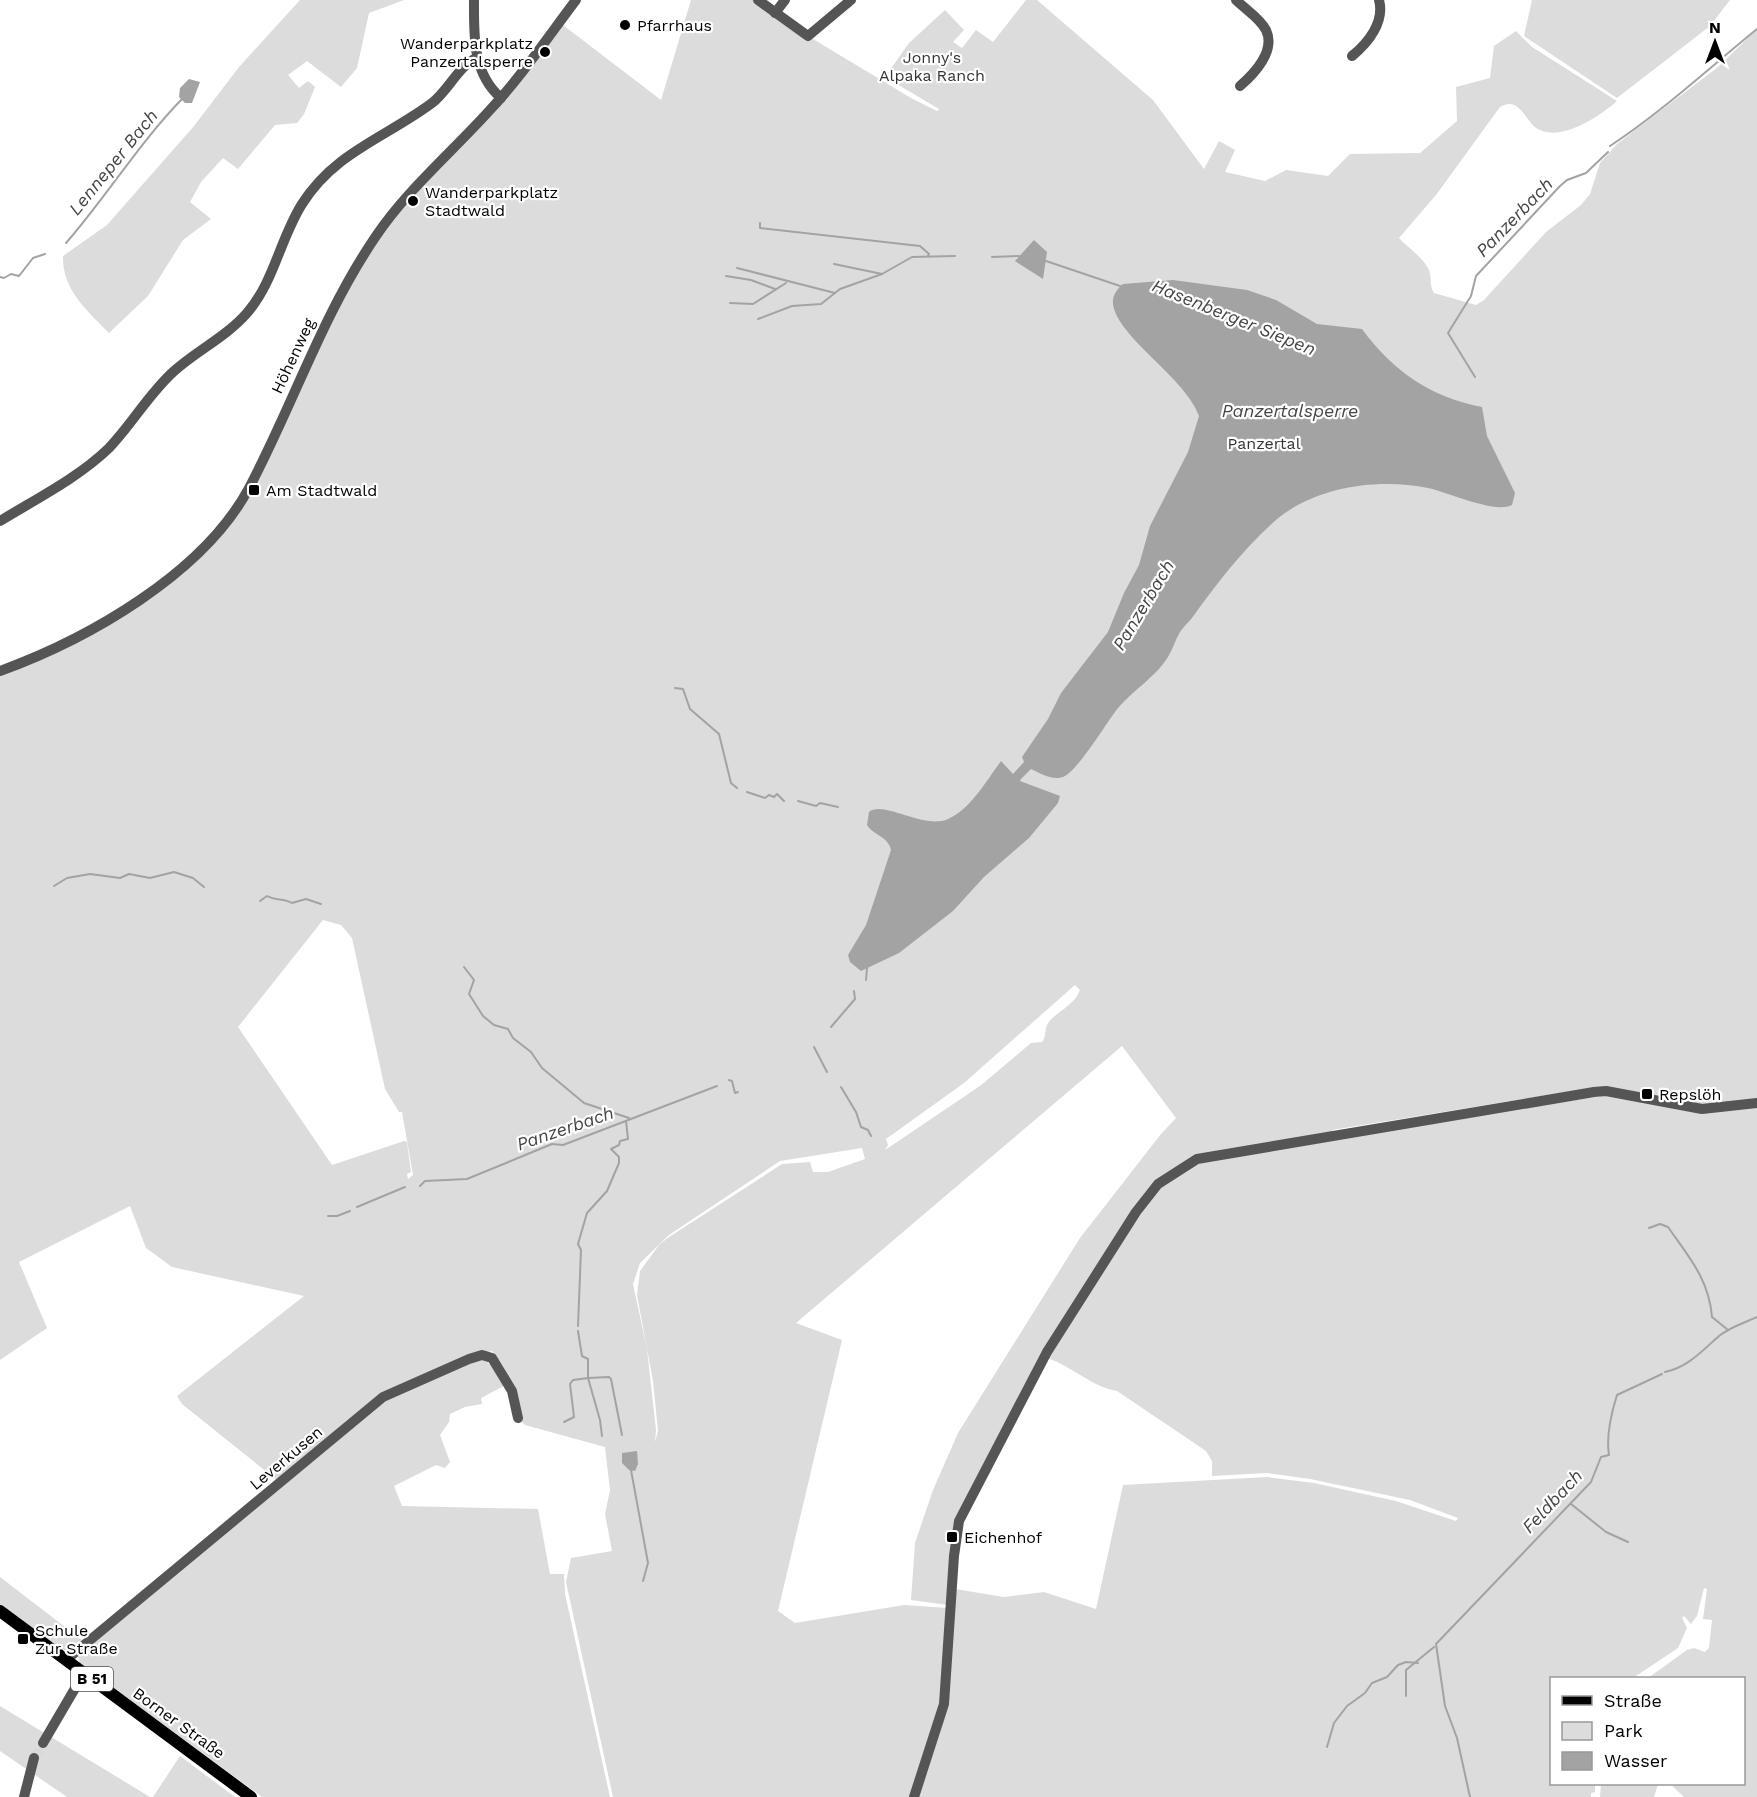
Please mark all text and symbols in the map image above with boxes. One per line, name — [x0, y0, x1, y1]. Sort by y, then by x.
north arrow — [1685, 12, 1745, 72]
place label: Pfarrhaus — [637, 16, 712, 35]
marker: Pfarrhaus — [618, 18, 632, 32]
text: N — [1709, 18, 1721, 37]
place label: Wanderparkplatz Panzertalsperre — [400, 34, 533, 71]
marker: Wanderparkplatz Panzertalsperre — [538, 45, 552, 59]
park label: Jonny's Alpaka Ranch — [879, 48, 985, 85]
water label: Lenneper Bach — [64, 105, 162, 219]
water label: Panzerbach — [1471, 173, 1557, 261]
place label: Wanderparkplatz Stadtwald — [425, 183, 558, 220]
marker: Wanderparkplatz Stadtwald — [406, 194, 420, 208]
water label: Hasenberger Siepen — [1149, 275, 1319, 359]
street label: Höhenweg — [267, 315, 319, 397]
water label: Panzertalsperre — [1222, 400, 1358, 421]
park label: Panzertal — [1227, 434, 1301, 453]
place label: Am Stadtwald — [266, 481, 377, 500]
marker: Am Stadtwald — [247, 483, 261, 497]
water label: Panzerbach — [1108, 556, 1178, 654]
place label: Repslöh — [1659, 1085, 1721, 1104]
marker: Repslöh — [1640, 1087, 1654, 1101]
water label: Panzerbach — [514, 1102, 616, 1154]
street label: Leverkusen — [246, 1422, 326, 1494]
water label: Feldbach — [1517, 1465, 1587, 1537]
place label: Eichenhof — [964, 1528, 1043, 1547]
marker: Eichenhof — [945, 1530, 959, 1544]
place label: Schule Zur Straße — [35, 1621, 118, 1658]
marker: Schule Zur Straße — [16, 1632, 30, 1646]
road number: B 51 — [71, 1667, 113, 1691]
legend — [1550, 1677, 1745, 1785]
street label: Borner Straße — [129, 1683, 229, 1763]
text: Straße — [1604, 1690, 1662, 1711]
text: Park — [1604, 1720, 1643, 1741]
text: Wasser — [1604, 1750, 1667, 1771]

